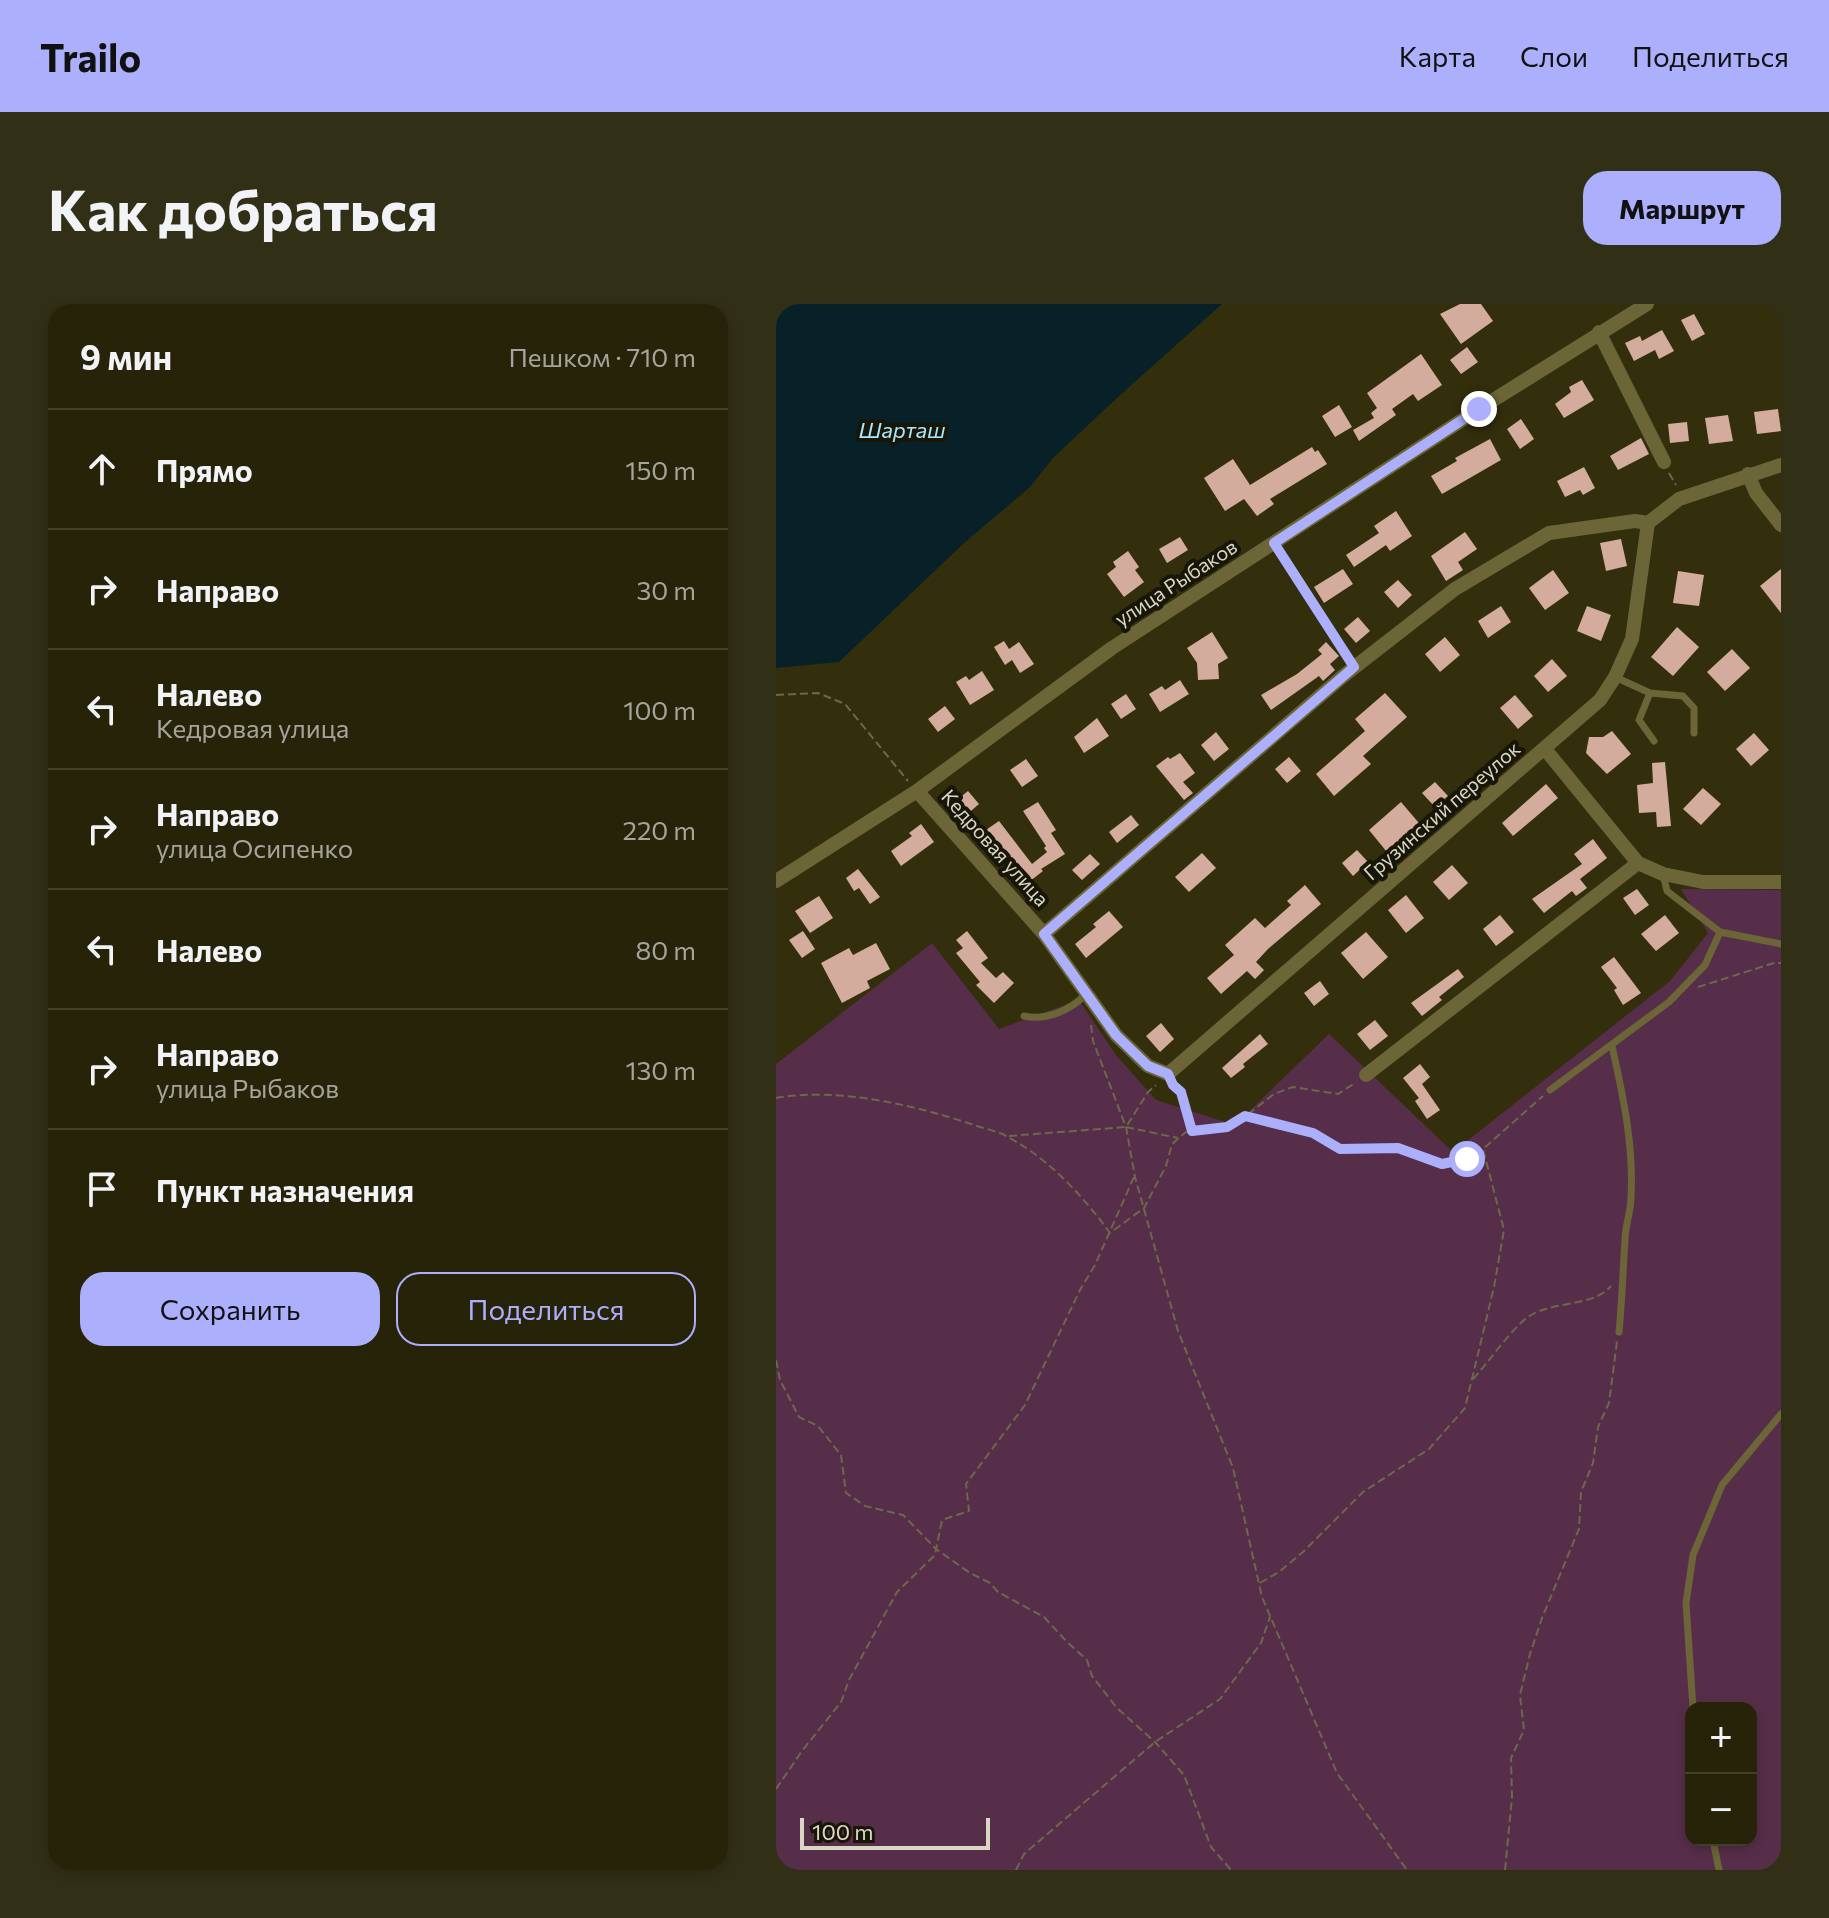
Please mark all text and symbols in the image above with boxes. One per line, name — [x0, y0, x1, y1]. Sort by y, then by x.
text: Trailo — [40, 33, 141, 80]
text: Карта — [1399, 39, 1476, 73]
text: Слои — [1520, 39, 1588, 73]
text: Поделиться — [1632, 39, 1789, 73]
button: Маршрут — [1583, 171, 1781, 245]
text: Как добраться — [48, 174, 438, 243]
text: 9 мин — [80, 335, 172, 377]
text: Пешком · 710 m — [508, 341, 696, 372]
route end — [1461, 391, 1497, 427]
water label: Шарташ — [859, 416, 945, 443]
icon: ahead — [80, 447, 124, 491]
text: Прямо — [156, 451, 253, 488]
text: 150 m — [625, 454, 696, 485]
street label: улица Рыбаков — [1110, 534, 1241, 631]
icon: right — [80, 567, 124, 611]
text: Направо — [156, 571, 279, 608]
text: 30 m — [637, 574, 696, 605]
text: Налево — [156, 675, 262, 712]
icon: left — [80, 687, 124, 731]
text: 100 m — [623, 694, 696, 725]
text: Кедровая улица — [156, 712, 349, 743]
street label: Грузинский переулок — [1358, 736, 1525, 885]
street label: Кедровая улица — [937, 784, 1054, 911]
text: Направо — [156, 795, 279, 832]
icon: right — [80, 807, 124, 851]
text: 220 m — [623, 814, 696, 845]
text: улица Осипенко — [156, 832, 353, 863]
icon: left — [80, 927, 124, 971]
text: Налево — [156, 931, 262, 968]
text: 80 m — [636, 934, 696, 965]
text: Направо — [156, 1035, 279, 1072]
icon: right — [80, 1047, 124, 1091]
text: 130 m — [625, 1054, 696, 1085]
text: улица Рыбаков — [156, 1072, 339, 1103]
route start — [1449, 1141, 1485, 1177]
icon: arrive — [80, 1167, 124, 1211]
text: Пункт назначения — [156, 1171, 414, 1208]
button: Сохранить — [80, 1272, 380, 1346]
button: Поделиться — [396, 1272, 696, 1346]
map controls — [1685, 1702, 1757, 1846]
button: + — [1685, 1702, 1757, 1774]
button: − — [1685, 1774, 1757, 1846]
scale bar — [800, 1814, 990, 1850]
text: 100 m — [812, 1818, 874, 1845]

